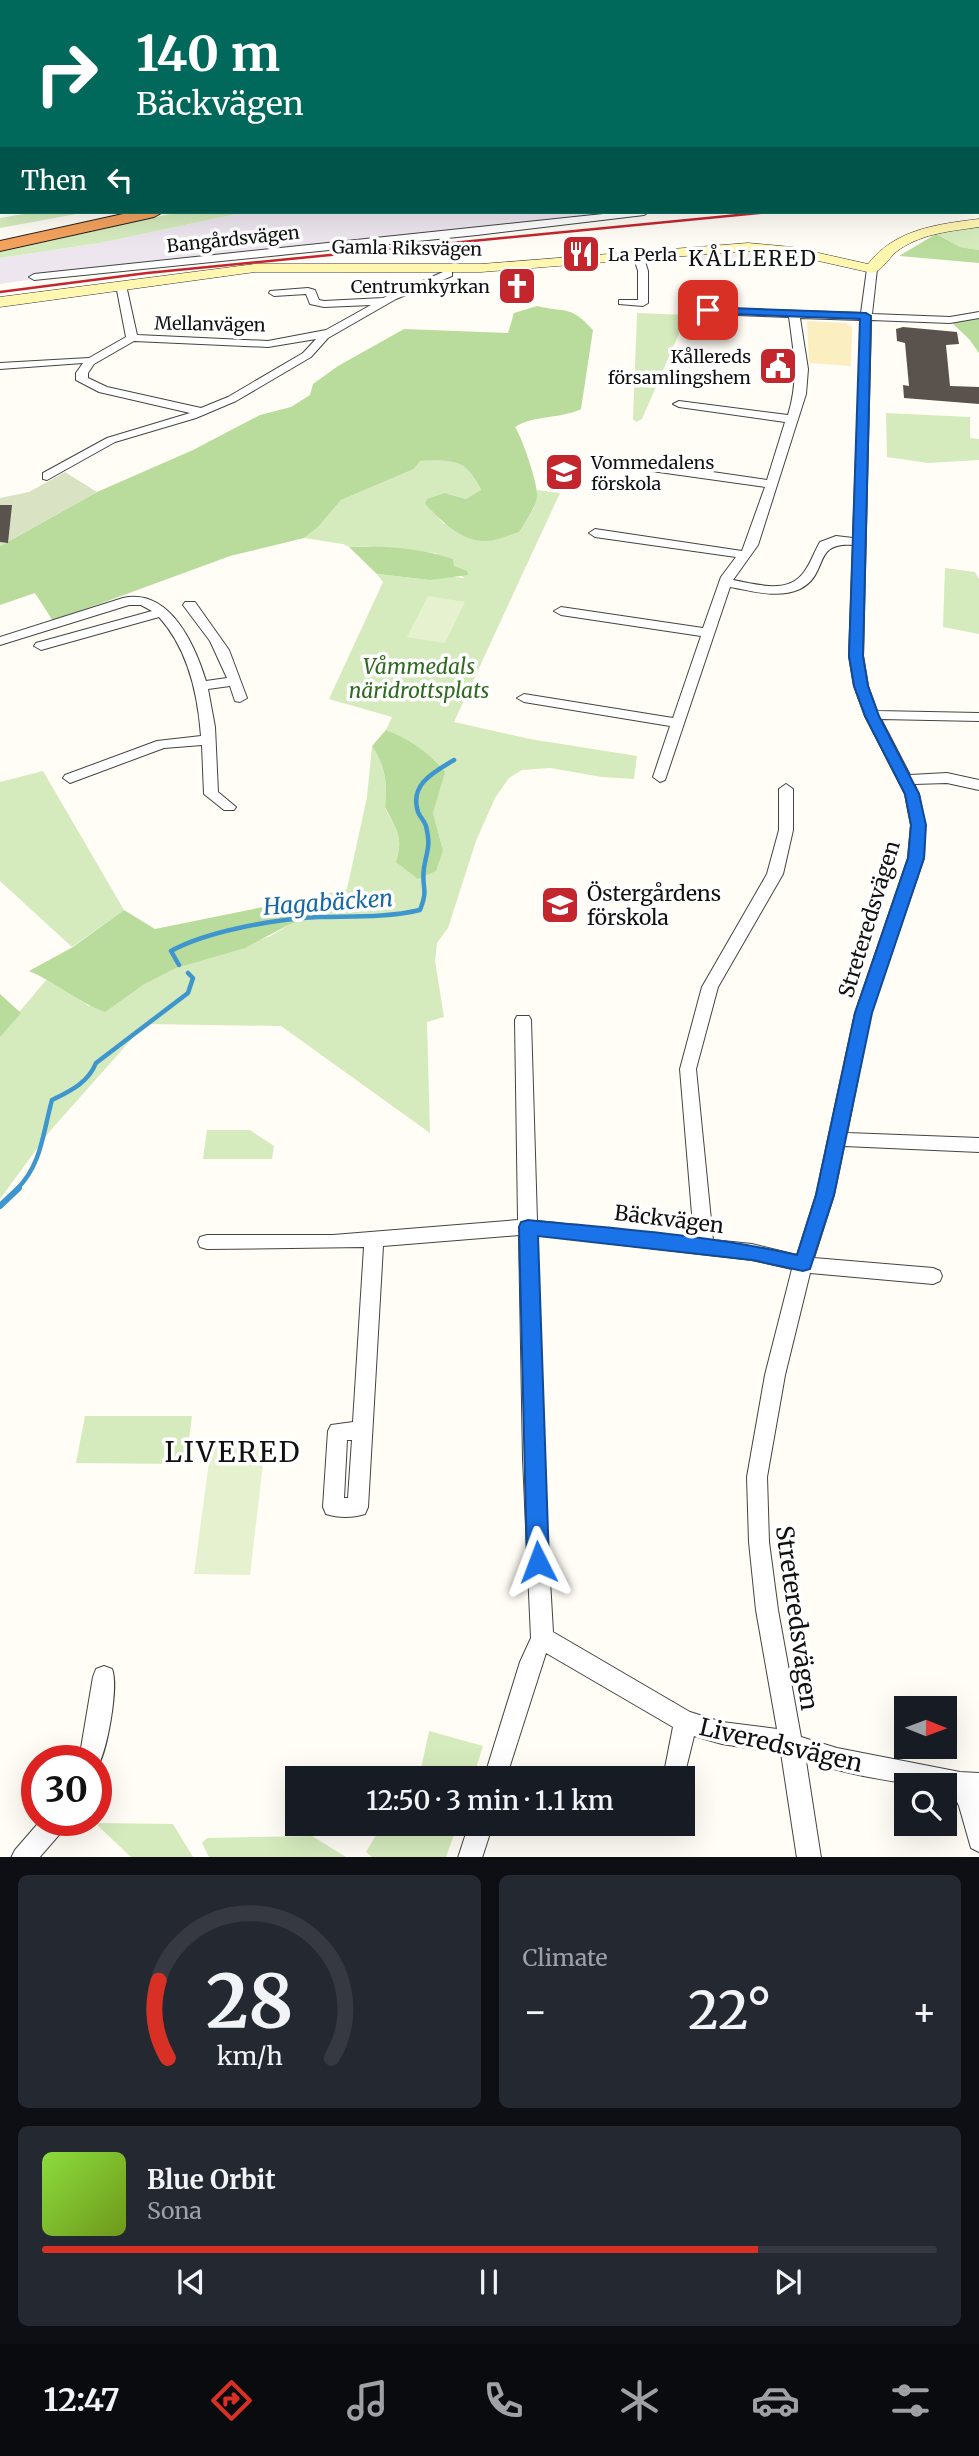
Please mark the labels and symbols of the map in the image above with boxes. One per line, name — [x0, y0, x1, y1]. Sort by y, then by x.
street label: Bangårdsvägen — [165, 221, 301, 257]
restaurant icon: La Perla — [560, 233, 602, 275]
street label: Gamla Riksvägen — [332, 235, 482, 261]
place label: La Perla — [608, 243, 678, 266]
district label: KÅLLERED — [688, 244, 818, 272]
church icon: Centrumkyrkan — [496, 265, 538, 307]
place label: Centrumkyrkan — [351, 275, 490, 298]
pin — [678, 280, 738, 340]
street label: Mellanvägen — [154, 312, 266, 336]
place label: Kållereds församlingshem — [608, 345, 751, 389]
public building icon: Kållereds församlingshem — [757, 345, 799, 387]
school or university icon: Vommedalens förskola — [543, 451, 585, 493]
place label: Vommedalens förskola — [590, 451, 714, 495]
park label: Våmmedals näridrottsplats — [349, 653, 490, 704]
street label: Streteredsvägen — [832, 837, 906, 1001]
place label: Östergårdens förskola — [587, 880, 721, 931]
water label: Hagabäcken — [261, 883, 394, 921]
school or university icon: Östergårdens förskola — [539, 884, 581, 926]
street label: Bäckvägen — [613, 1199, 725, 1239]
district label: LIVERED — [164, 1434, 302, 1470]
street label: Streteredsvägen — [769, 1524, 825, 1712]
position arrow — [501, 1525, 575, 1599]
north arrow — [894, 1696, 957, 1759]
street label: Liveredsvägen — [696, 1711, 866, 1779]
speed limit sign: 30 — [21, 1745, 112, 1836]

